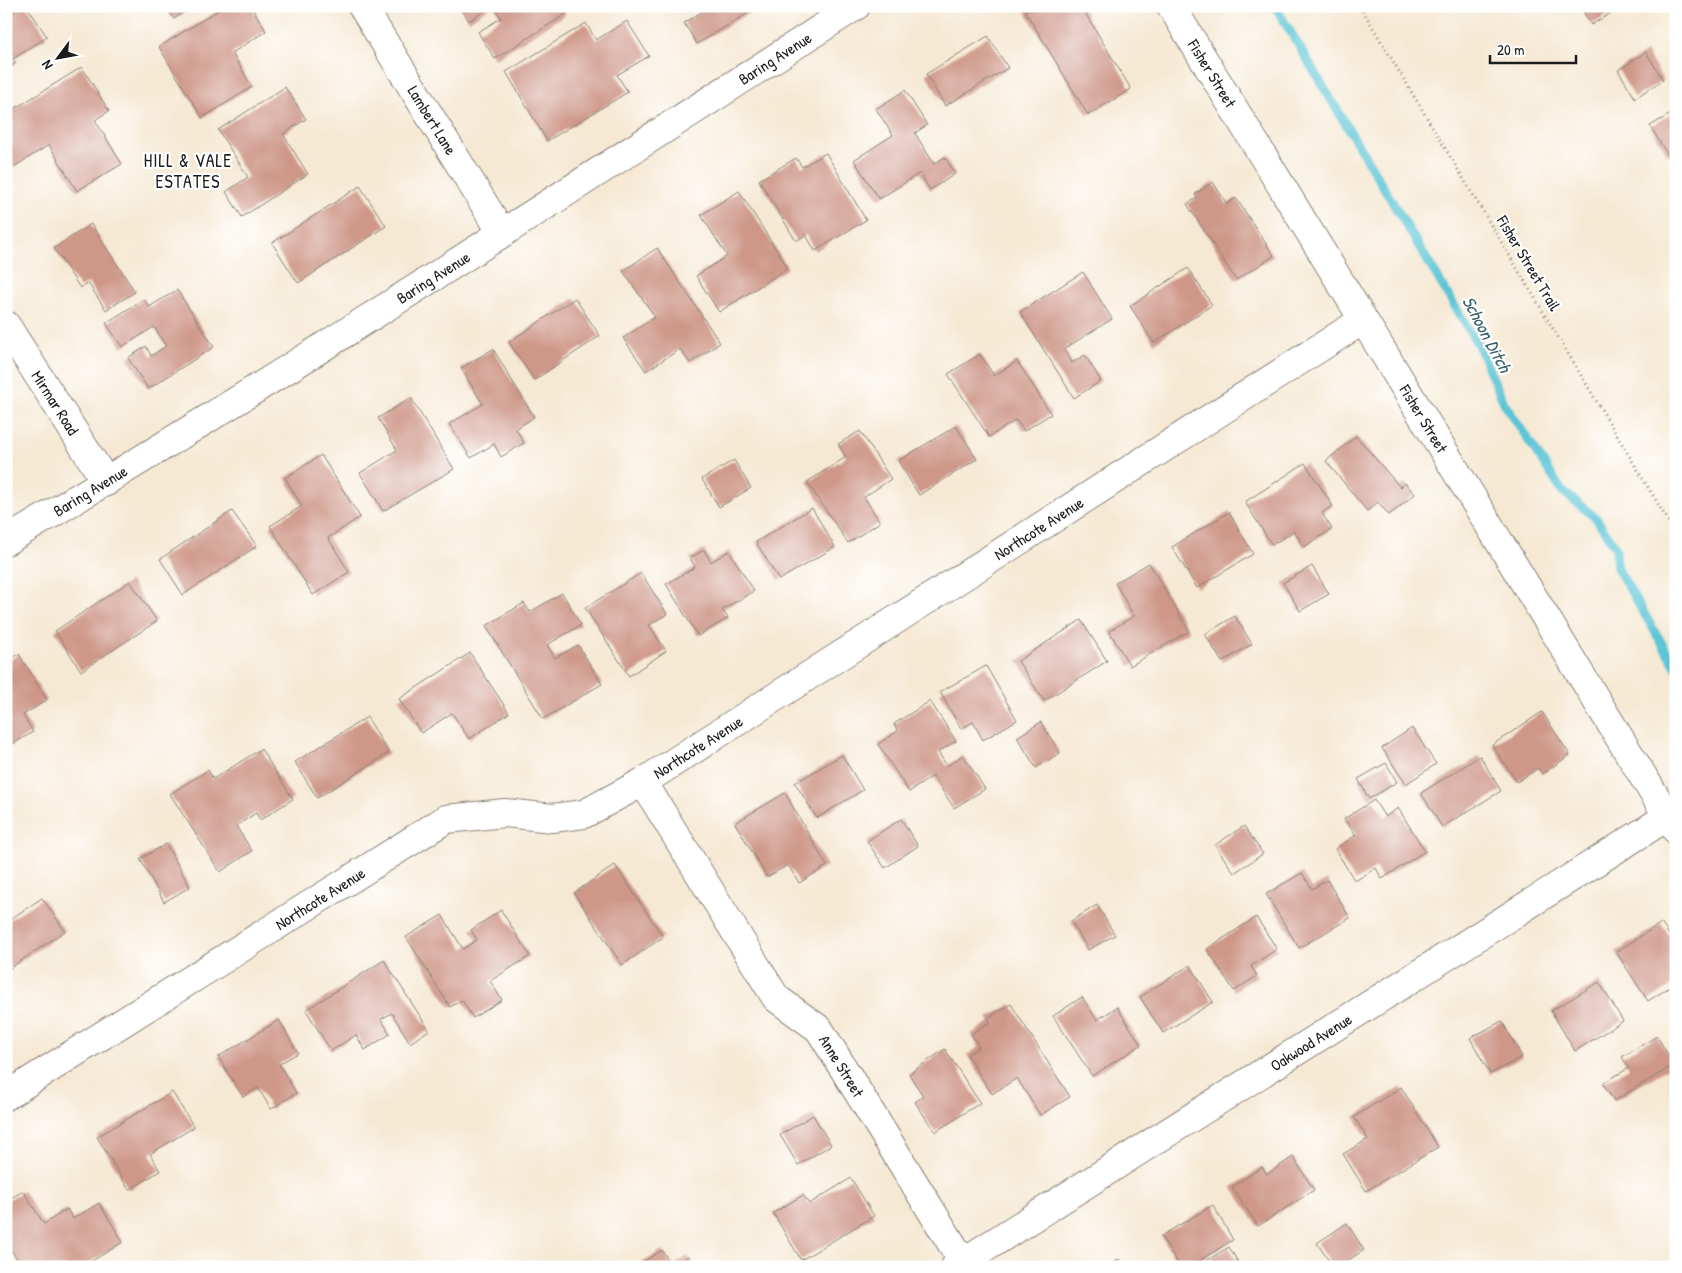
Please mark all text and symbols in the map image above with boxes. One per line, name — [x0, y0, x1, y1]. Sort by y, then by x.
street label: Baring Avenue — [734, 26, 816, 90]
north arrow — [32, 32, 82, 82]
scale bar — [1490, 32, 1576, 64]
street label: Fisher Street — [1183, 34, 1242, 112]
text: 20 m — [1497, 39, 1524, 60]
text: N — [36, 56, 57, 73]
street label: Lambert Lane — [403, 81, 462, 159]
district label: HILL & VALE ESTATES — [144, 148, 232, 194]
street label: Fisher Street Trail — [1491, 210, 1566, 315]
street label: Baring Avenue — [392, 245, 475, 309]
water label: Schoon Ditch — [1456, 292, 1518, 378]
street label: Mirmar Road — [27, 366, 84, 439]
street label: Fisher Street — [1394, 380, 1453, 457]
street label: Baring Avenue — [49, 459, 132, 521]
street label: Northcote Avenue — [990, 491, 1088, 565]
street label: Northcote Avenue — [649, 710, 747, 784]
street label: Northcote Avenue — [271, 861, 370, 935]
street label: Oakwood Avenue — [1266, 1008, 1356, 1076]
street label: Anne Street — [814, 1030, 870, 1102]

